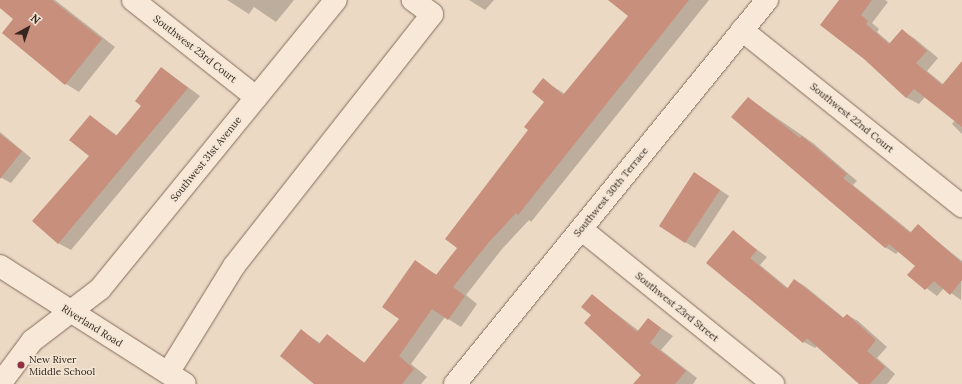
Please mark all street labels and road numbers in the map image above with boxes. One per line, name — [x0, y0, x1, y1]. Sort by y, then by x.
street label: Southwest 23rd Court — [151, 13, 239, 85]
street label: Southwest 22nd Court — [808, 81, 896, 155]
street label: Southwest 31st Avenue — [168, 114, 244, 204]
street label: Southwest 30th Terrace — [571, 145, 651, 239]
street label: Southwest 23rd Street — [633, 270, 721, 344]
street label: Riverland Road — [59, 302, 125, 350]

